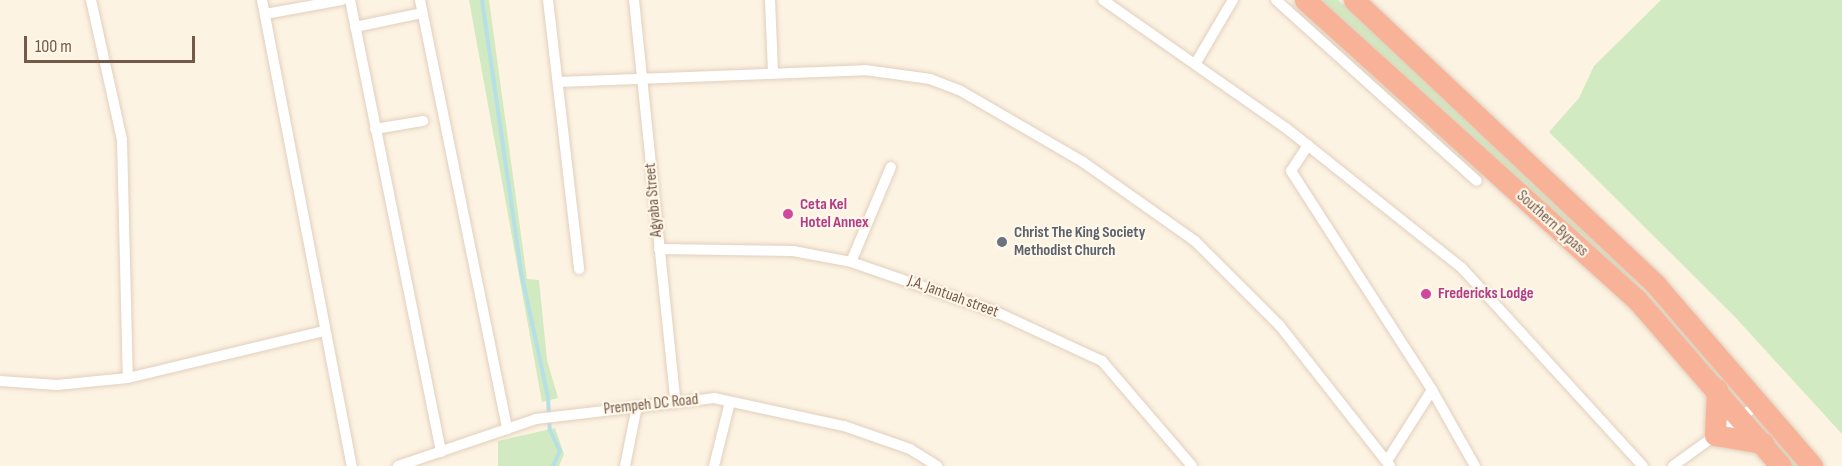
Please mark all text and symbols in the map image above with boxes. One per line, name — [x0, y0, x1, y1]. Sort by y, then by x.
scale bar — [27, 24, 198, 62]
text: 100 m — [35, 36, 72, 57]
street label: Agyaba Street — [641, 162, 667, 238]
street label: Southern Bypass — [1512, 187, 1592, 261]
place label: Ceta Kel Hotel Annex — [800, 195, 869, 233]
marker: Ceta Kel Hotel Annex — [781, 207, 795, 221]
place label: Christ The King Society Methodist Church — [1014, 223, 1145, 261]
marker: Christ The King Society Methodist Church — [995, 235, 1009, 249]
street label: J.A. Jantuah street — [905, 272, 1001, 322]
place label: Fredericks Lodge — [1438, 284, 1534, 304]
marker: Fredericks Lodge — [1419, 287, 1433, 301]
street label: Prempeh DC Road — [603, 390, 699, 420]

